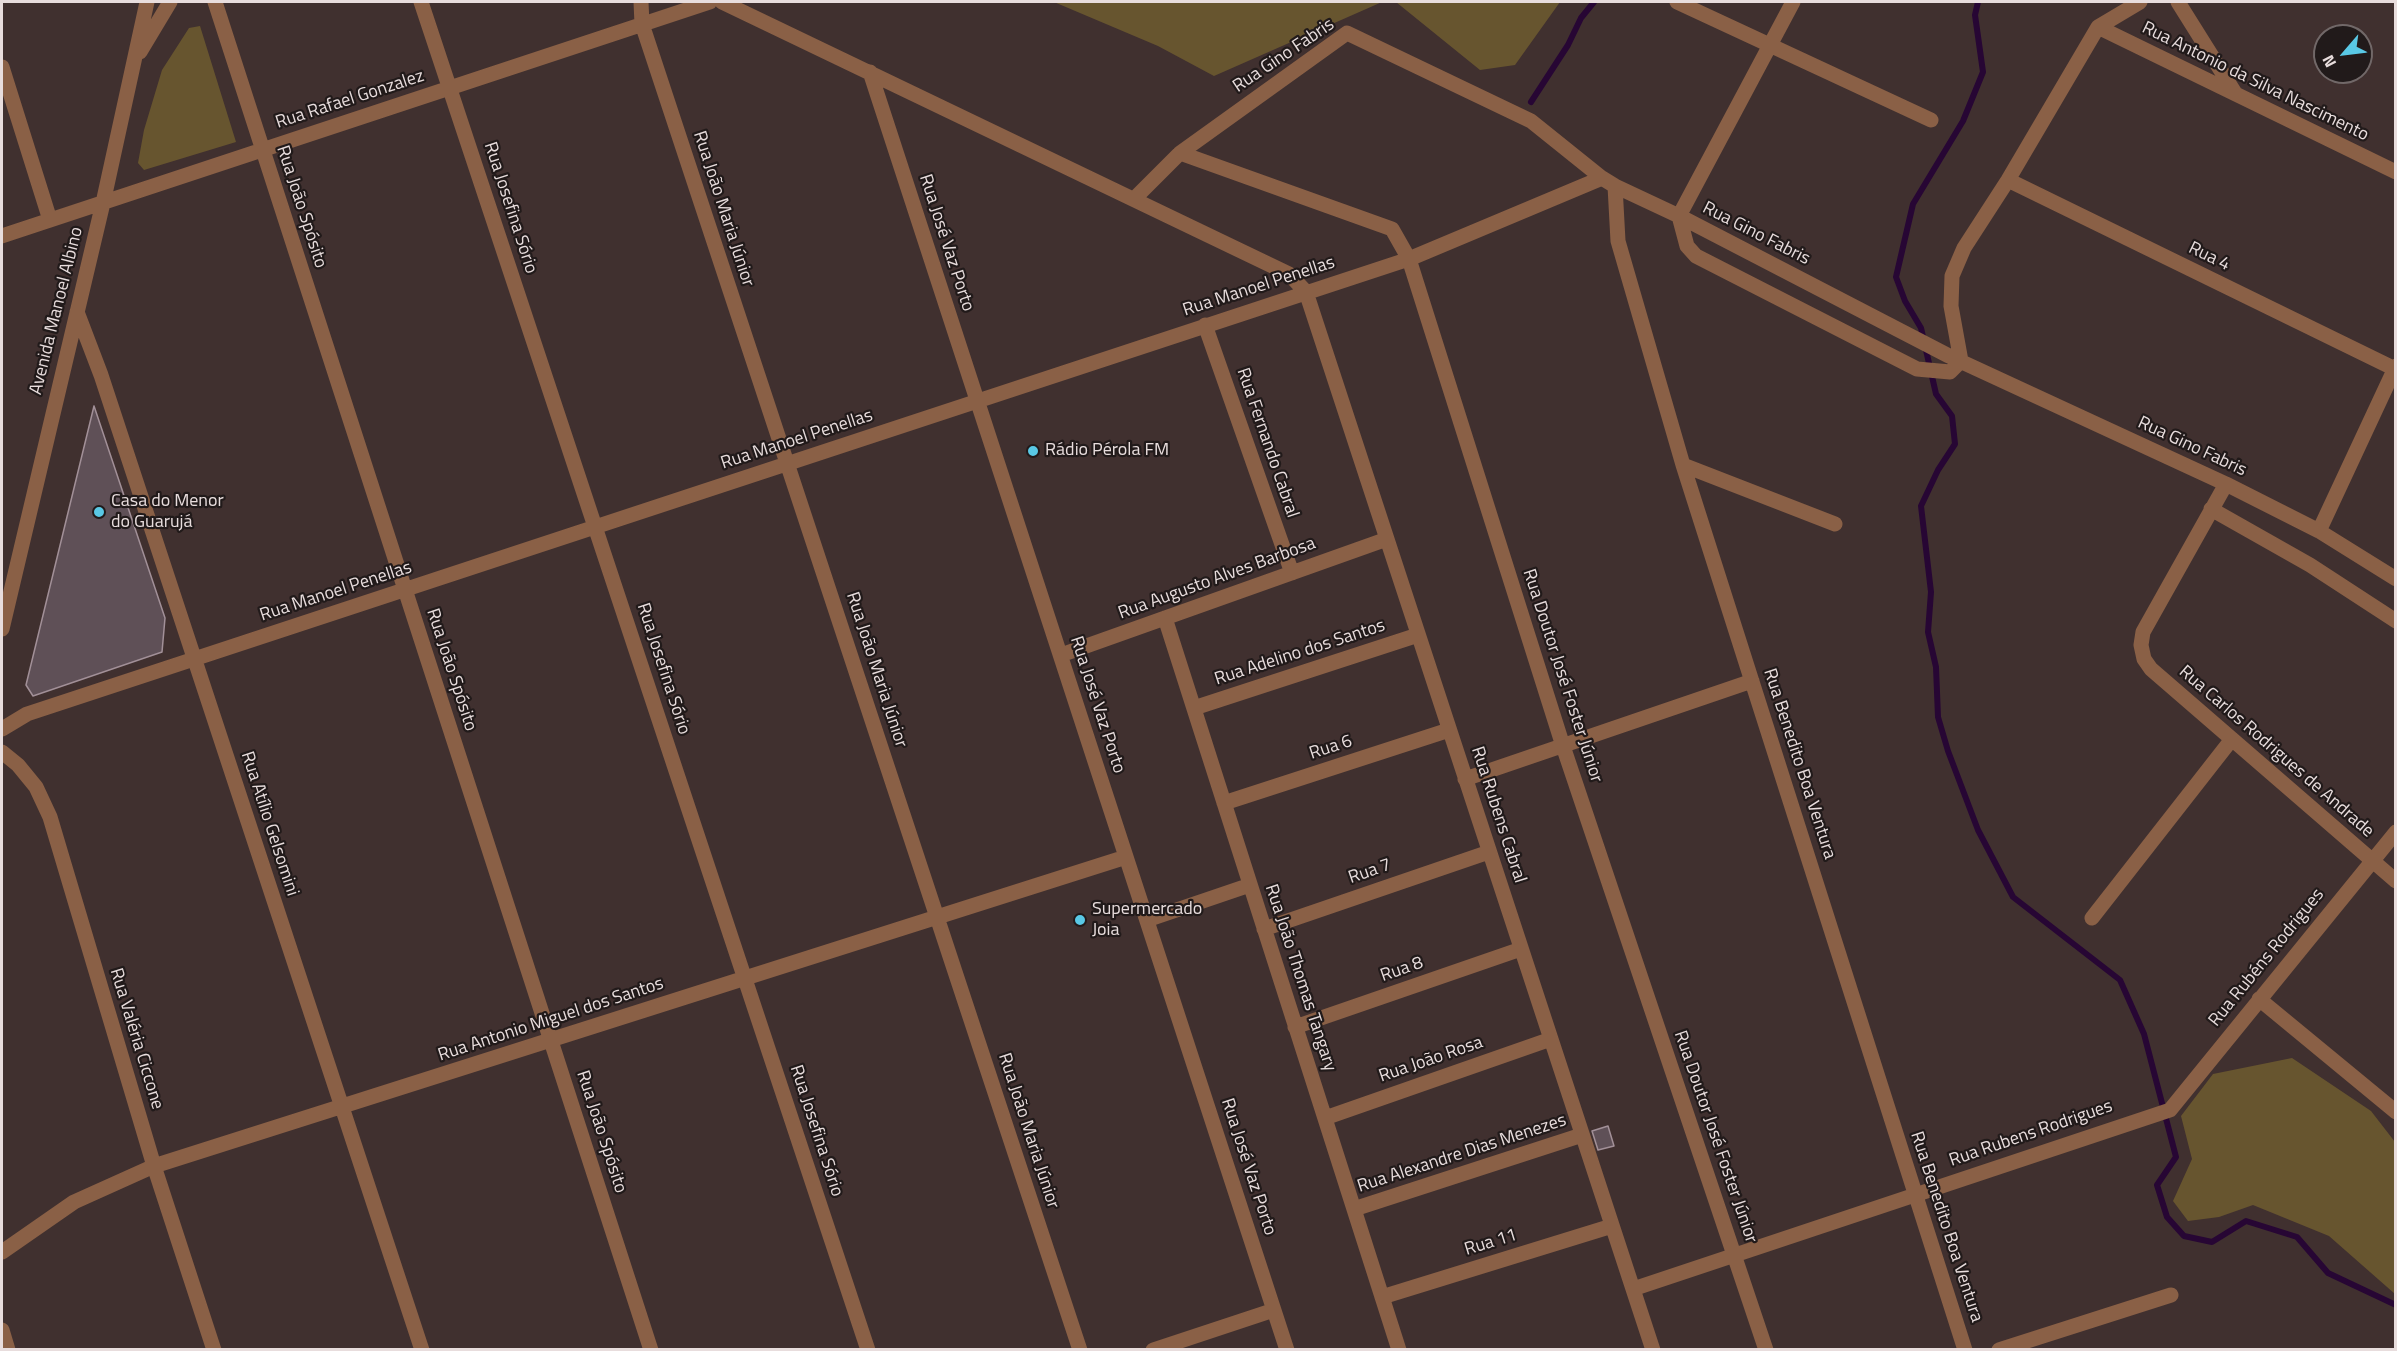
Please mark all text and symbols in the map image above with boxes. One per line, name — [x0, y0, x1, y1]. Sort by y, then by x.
street label: Rua Gino Fabris — [1229, 14, 1339, 98]
street label: Rua Antonio da Silva Nascimento — [2138, 18, 2372, 146]
north arrow — [2313, 24, 2373, 84]
street label: Rua Rafael Gonzalez — [273, 66, 427, 134]
street label: Rua João Maria Júnior — [688, 129, 758, 289]
street label: Rua Josefina Sório — [479, 139, 541, 277]
street label: Rua João Spósito — [271, 143, 331, 271]
street label: Rua José Vaz Porto — [914, 172, 978, 314]
street label: Rua Gino Fabris — [1699, 198, 1813, 270]
street label: Avenida Manoel Albino — [26, 225, 88, 397]
street label: Rua 4 — [2185, 238, 2233, 276]
street label: Rua Manoel Penellas — [1180, 252, 1338, 322]
street label: Rua Fernando Cabral — [1231, 365, 1303, 521]
street label: Rua Manoel Penellas — [718, 405, 876, 475]
street label: Rua Gino Fabris — [2134, 412, 2250, 482]
place label: Rádio Pérola FM — [1045, 440, 1169, 462]
marker: Rádio Pérola FM — [1026, 444, 1040, 458]
place label: Casa do Menor do Guarujá — [111, 491, 224, 534]
marker: Casa do Menor do Guarujá — [92, 505, 106, 519]
street label: Rua Augusto Alves Barbosa — [1115, 533, 1319, 625]
street label: Rua Manoel Penellas — [257, 557, 415, 627]
street label: Rua Doutor José Foster Júnior — [1517, 567, 1607, 785]
street label: Rua João Maria Júnior — [841, 590, 911, 750]
street label: Rua Josefina Sório — [632, 600, 694, 738]
street label: Rua João Spósito — [421, 606, 481, 734]
street label: Rua Adelino dos Santos — [1212, 615, 1388, 691]
street label: Rua José Vaz Porto — [1065, 634, 1129, 776]
street label: Rua Carlos Rodrigues de Andrade — [2174, 661, 2378, 843]
street label: Rua Benedito Boa Ventura — [1758, 666, 1840, 862]
street label: Rua 6 — [1307, 731, 1355, 765]
street label: Rua Rubens Cabral — [1466, 744, 1530, 886]
street label: Rua Atílio Gelsomini — [235, 749, 303, 899]
street label: Rua 7 — [1346, 855, 1394, 889]
street label: Rua João Thomas Tangary — [1260, 882, 1340, 1074]
street label: Rua Rubéns Rodrigues — [2205, 885, 2329, 1031]
place label: Supermercado Joia — [1092, 899, 1202, 942]
marker: Supermercado Joia — [1073, 913, 1087, 927]
street label: Rua 8 — [1378, 953, 1426, 987]
street label: Rua Valéria Ciccone — [104, 966, 168, 1112]
street label: Rua Antonio Miguel dos Santos — [436, 973, 666, 1067]
street label: Rua Doutor José Foster Júnior — [1668, 1028, 1762, 1246]
street label: Rua João Rosa — [1376, 1032, 1486, 1088]
street label: Rua João Maria Júnior — [993, 1051, 1063, 1211]
street label: Rua Josefina Sório — [785, 1062, 847, 1200]
street label: Rua João Spósito — [571, 1068, 631, 1196]
street label: Rua José Vaz Porto — [1216, 1096, 1280, 1238]
street label: Rua Rubens Rodrigues — [1947, 1096, 2115, 1172]
street label: Rua Alexandre Dias Menezes — [1355, 1110, 1569, 1198]
street label: Rua Benedito Boa Ventura — [1905, 1129, 1987, 1325]
street label: Rua 11 — [1462, 1225, 1520, 1261]

